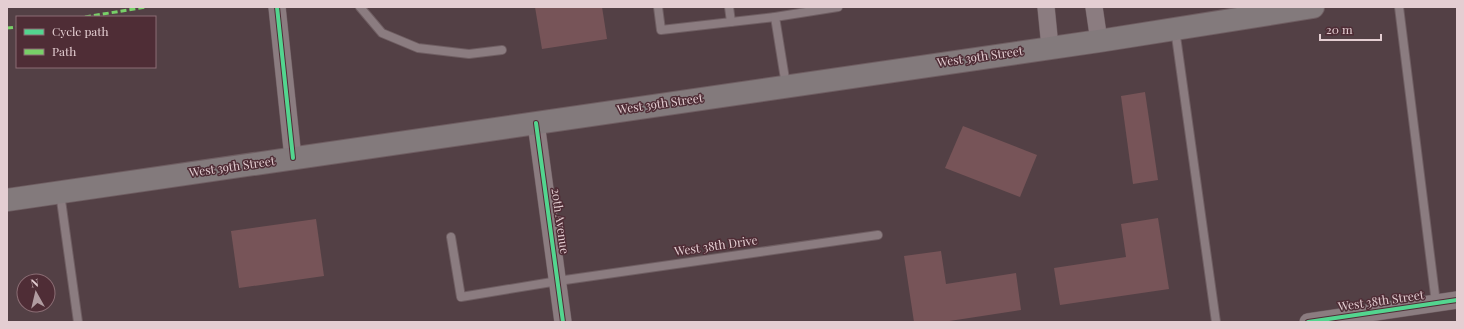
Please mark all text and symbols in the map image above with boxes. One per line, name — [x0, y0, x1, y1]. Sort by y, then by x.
legend — [16, 16, 156, 68]
scale bar — [1320, 16, 1381, 42]
text: 20 m — [1326, 21, 1353, 37]
text: Cycle path — [52, 23, 109, 39]
street label: West 39th Street — [935, 42, 1025, 70]
text: Path — [52, 43, 76, 59]
street label: West 39th Street — [615, 89, 705, 117]
street label: West 39th Street — [187, 152, 277, 180]
street label: 20th Avenue — [548, 187, 574, 255]
street label: West 38th Drive — [672, 231, 758, 259]
north arrow — [16, 273, 56, 313]
text: N — [30, 275, 40, 291]
street label: West 38th Street — [1336, 286, 1426, 314]

